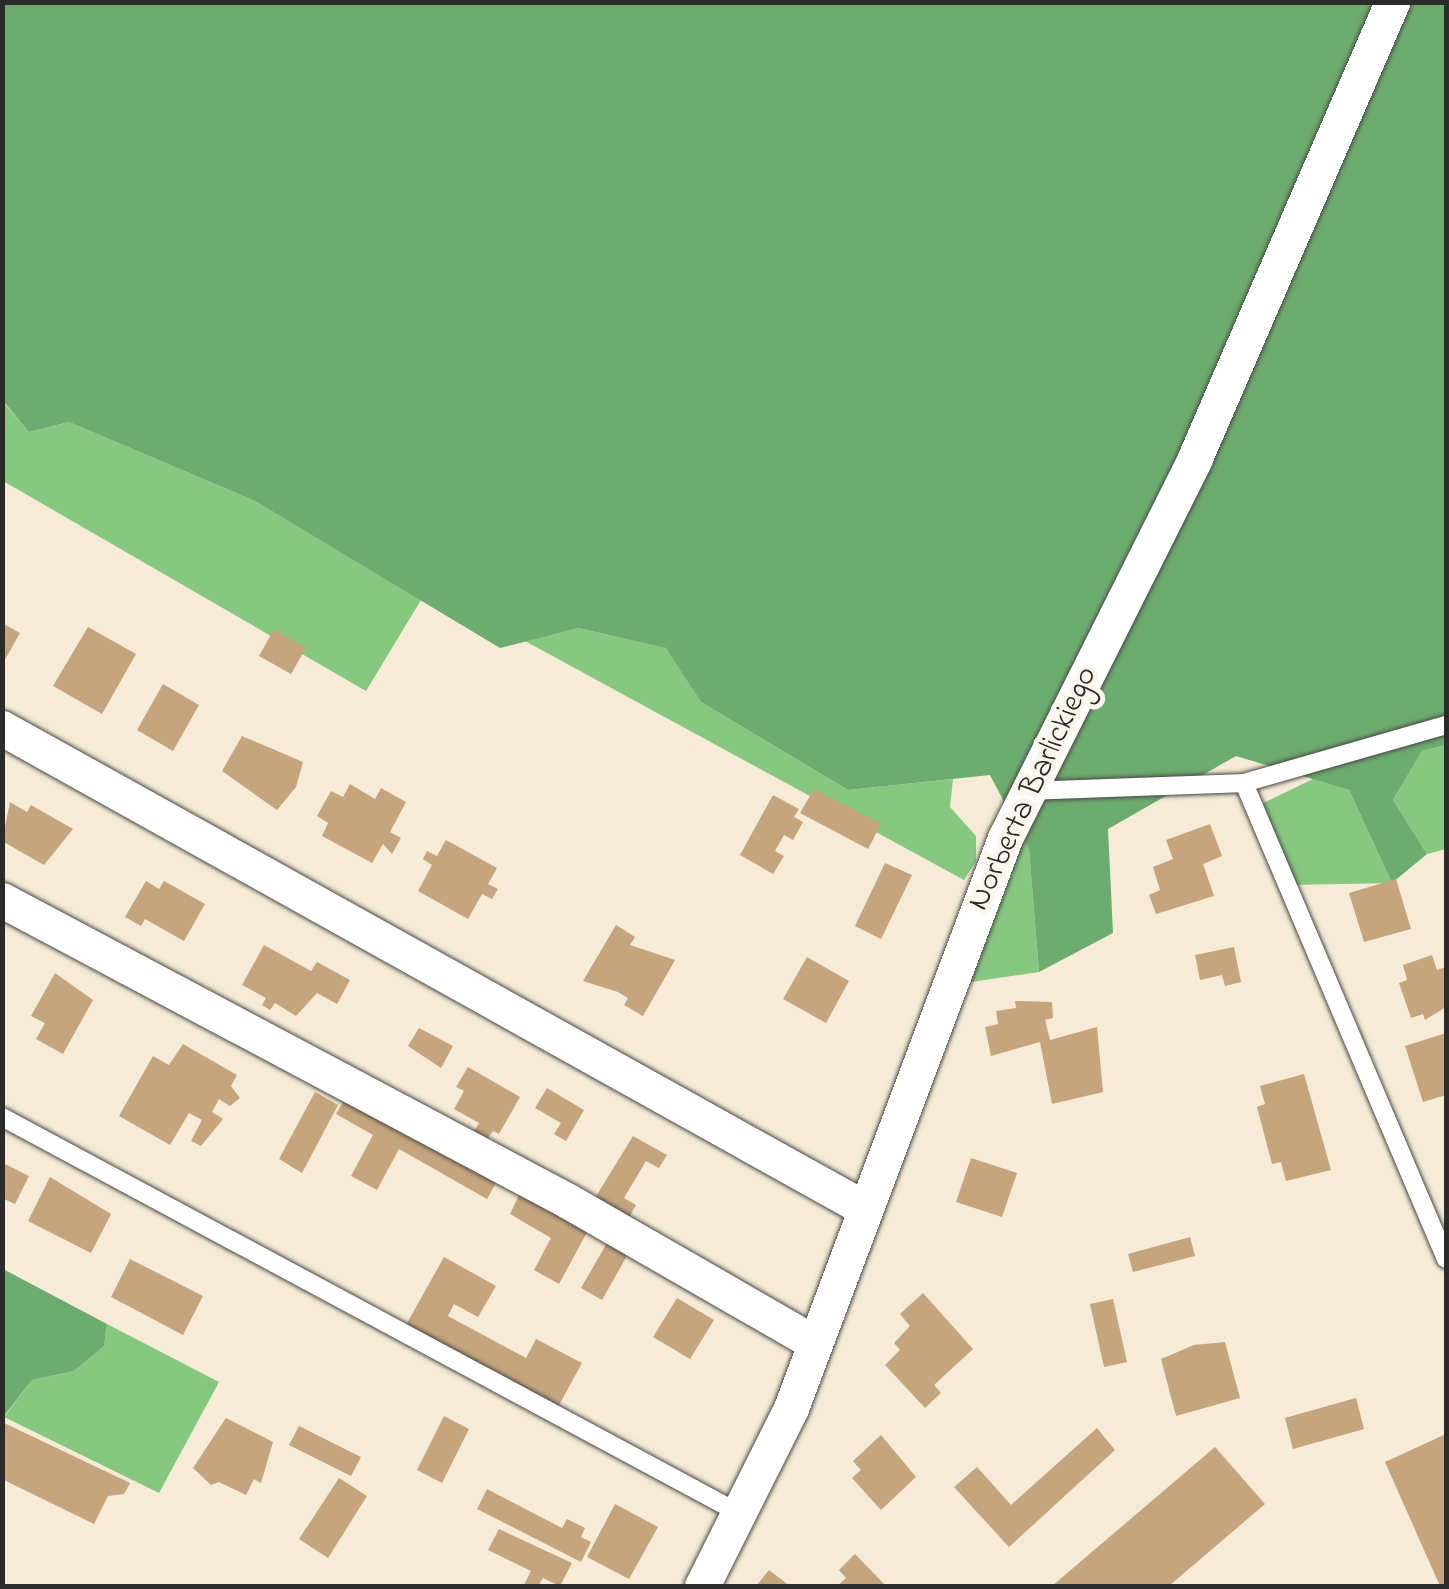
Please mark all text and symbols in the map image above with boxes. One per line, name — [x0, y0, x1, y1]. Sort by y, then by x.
street label: Norberta Barlickiego — [961, 661, 1107, 917]

